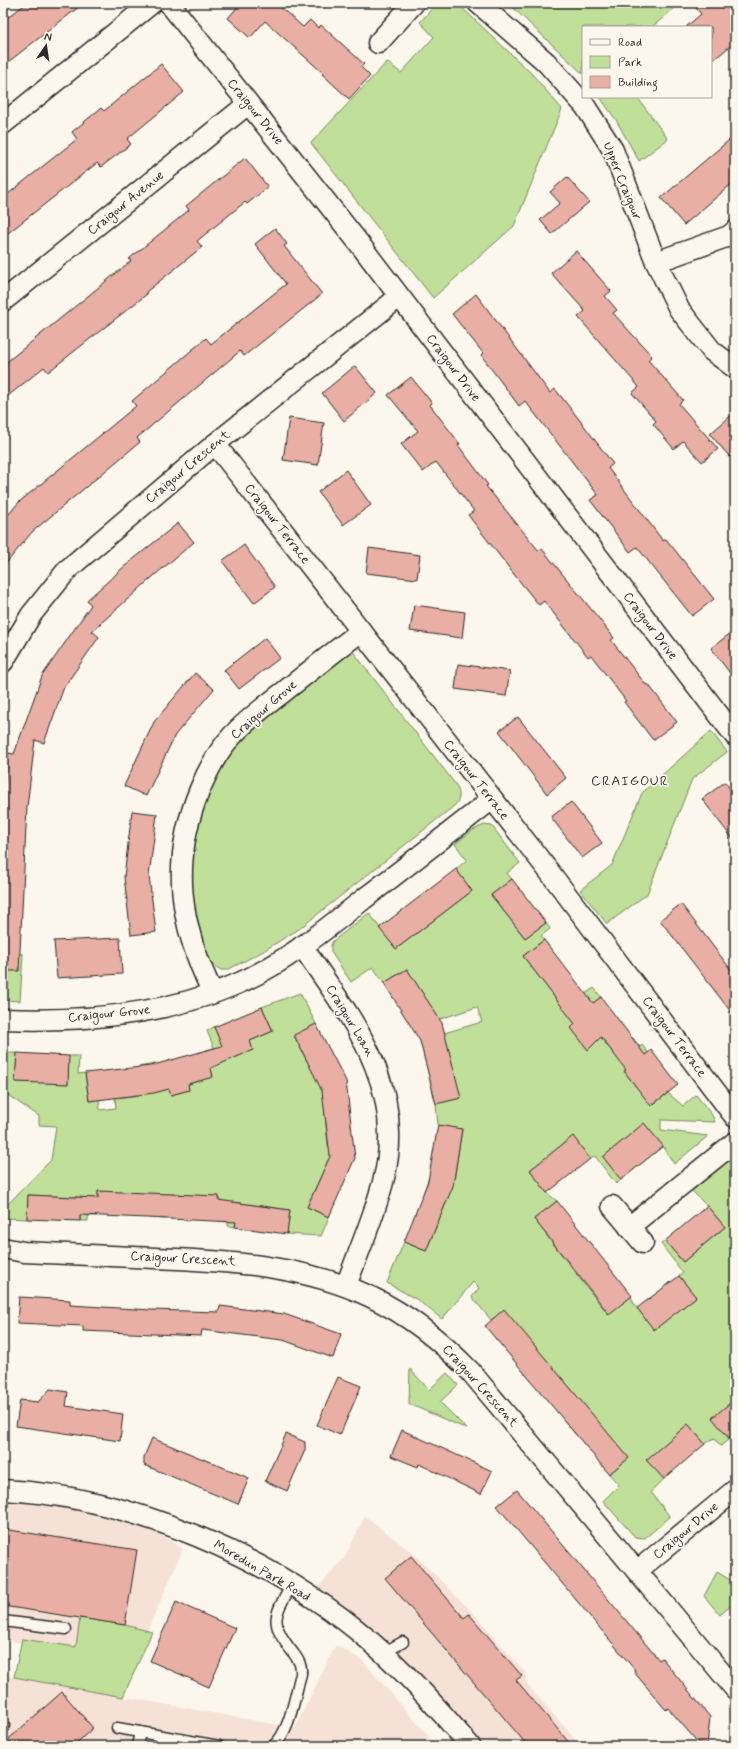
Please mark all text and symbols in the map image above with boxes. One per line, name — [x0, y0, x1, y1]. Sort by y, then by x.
north arrow — [26, 26, 66, 66]
legend — [582, 26, 712, 98]
text: N — [43, 30, 53, 45]
text: Road — [618, 35, 642, 51]
text: Park — [618, 55, 642, 71]
street label: Craigour Drive — [222, 75, 287, 149]
text: Building — [618, 75, 658, 92]
street label: Upper Craigour — [598, 140, 646, 223]
street label: Craigour Avenue — [84, 167, 169, 240]
street label: Craigour Drive — [421, 331, 484, 406]
street label: Craigour Crescent — [142, 426, 235, 508]
street label: Craigour Terrace — [240, 480, 314, 568]
street label: Craigour Drive — [618, 589, 681, 664]
street label: Craigour Grove — [227, 677, 301, 744]
street label: Craigour Terrace — [439, 736, 513, 824]
district label: CRAIGOUR — [591, 772, 669, 790]
street label: Craigour Loan — [321, 982, 378, 1061]
street label: Craigour Terrace — [637, 993, 710, 1082]
street label: Craigour Grove — [67, 1001, 151, 1028]
street label: Craigour Crescent — [130, 1248, 236, 1271]
street label: Craigour Crescent — [438, 1341, 522, 1432]
street label: Craigour Drive — [650, 1499, 723, 1564]
street label: Moredun Park Road — [211, 1536, 313, 1606]

